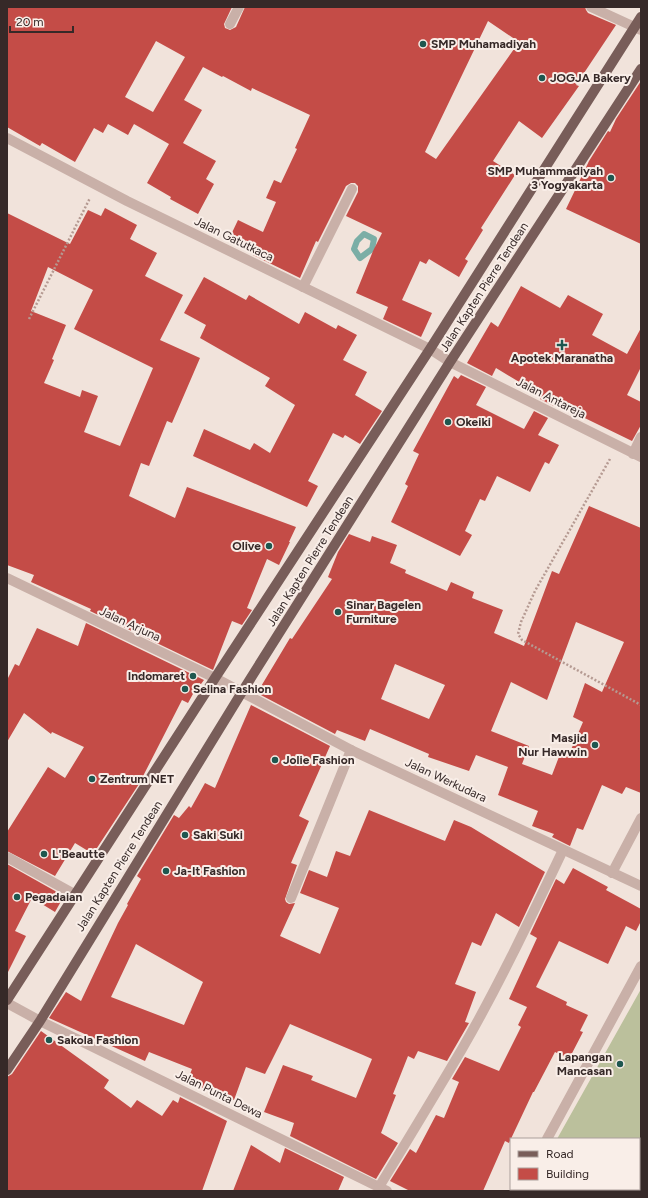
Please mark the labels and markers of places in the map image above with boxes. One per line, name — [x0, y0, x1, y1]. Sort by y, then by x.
place label: SMP Muhamadiyah — [431, 37, 536, 51]
marker: SMP Muhamadiyah — [418, 39, 428, 49]
place label: JOGJA Bakery — [550, 71, 631, 85]
marker: JOGJA Bakery — [537, 73, 547, 83]
place label: SMP Muhammadiyah 3 Yogyakarta — [487, 164, 603, 192]
marker: SMP Muhammadiyah 3 Yogyakarta — [606, 173, 616, 183]
marker: Apotek Maranatha — [557, 340, 567, 350]
place label: Apotek Maranatha — [511, 351, 613, 365]
place label: Okeiki — [456, 415, 491, 429]
marker: Okeiki — [443, 417, 453, 427]
place label: Olive — [232, 539, 261, 553]
marker: Olive — [264, 541, 274, 551]
place label: Sinar Bagelen Furniture — [346, 598, 421, 626]
marker: Sinar Bagelen Furniture — [333, 607, 343, 617]
place label: Indomaret — [128, 669, 185, 683]
marker: Indomaret — [188, 671, 198, 681]
place label: Selina Fashion — [193, 682, 272, 696]
marker: Selina Fashion — [180, 684, 190, 694]
place label: Masjid Nur Hawwin — [518, 731, 587, 759]
marker: Masjid Nur Hawwin — [590, 740, 600, 750]
place label: Jolie Fashion — [283, 753, 355, 767]
marker: Jolie Fashion — [270, 755, 280, 765]
place label: Zentrum NET — [100, 772, 174, 786]
marker: Zentrum NET — [87, 774, 97, 784]
place label: Saki Suki — [193, 828, 243, 842]
marker: Saki Suki — [180, 830, 190, 840]
place label: L'Beautte — [52, 847, 105, 861]
marker: L'Beautte — [39, 849, 49, 859]
place label: Ja-It Fashion — [174, 864, 246, 878]
marker: Ja-It Fashion — [161, 866, 171, 876]
place label: Pegadaian — [25, 890, 82, 904]
marker: Pegadaian — [12, 892, 22, 902]
place label: Sakola Fashion — [57, 1033, 138, 1047]
marker: Sakola Fashion — [44, 1035, 54, 1045]
place label: Lapangan Mancasan — [557, 1050, 612, 1078]
marker: Lapangan Mancasan — [615, 1059, 625, 1069]

